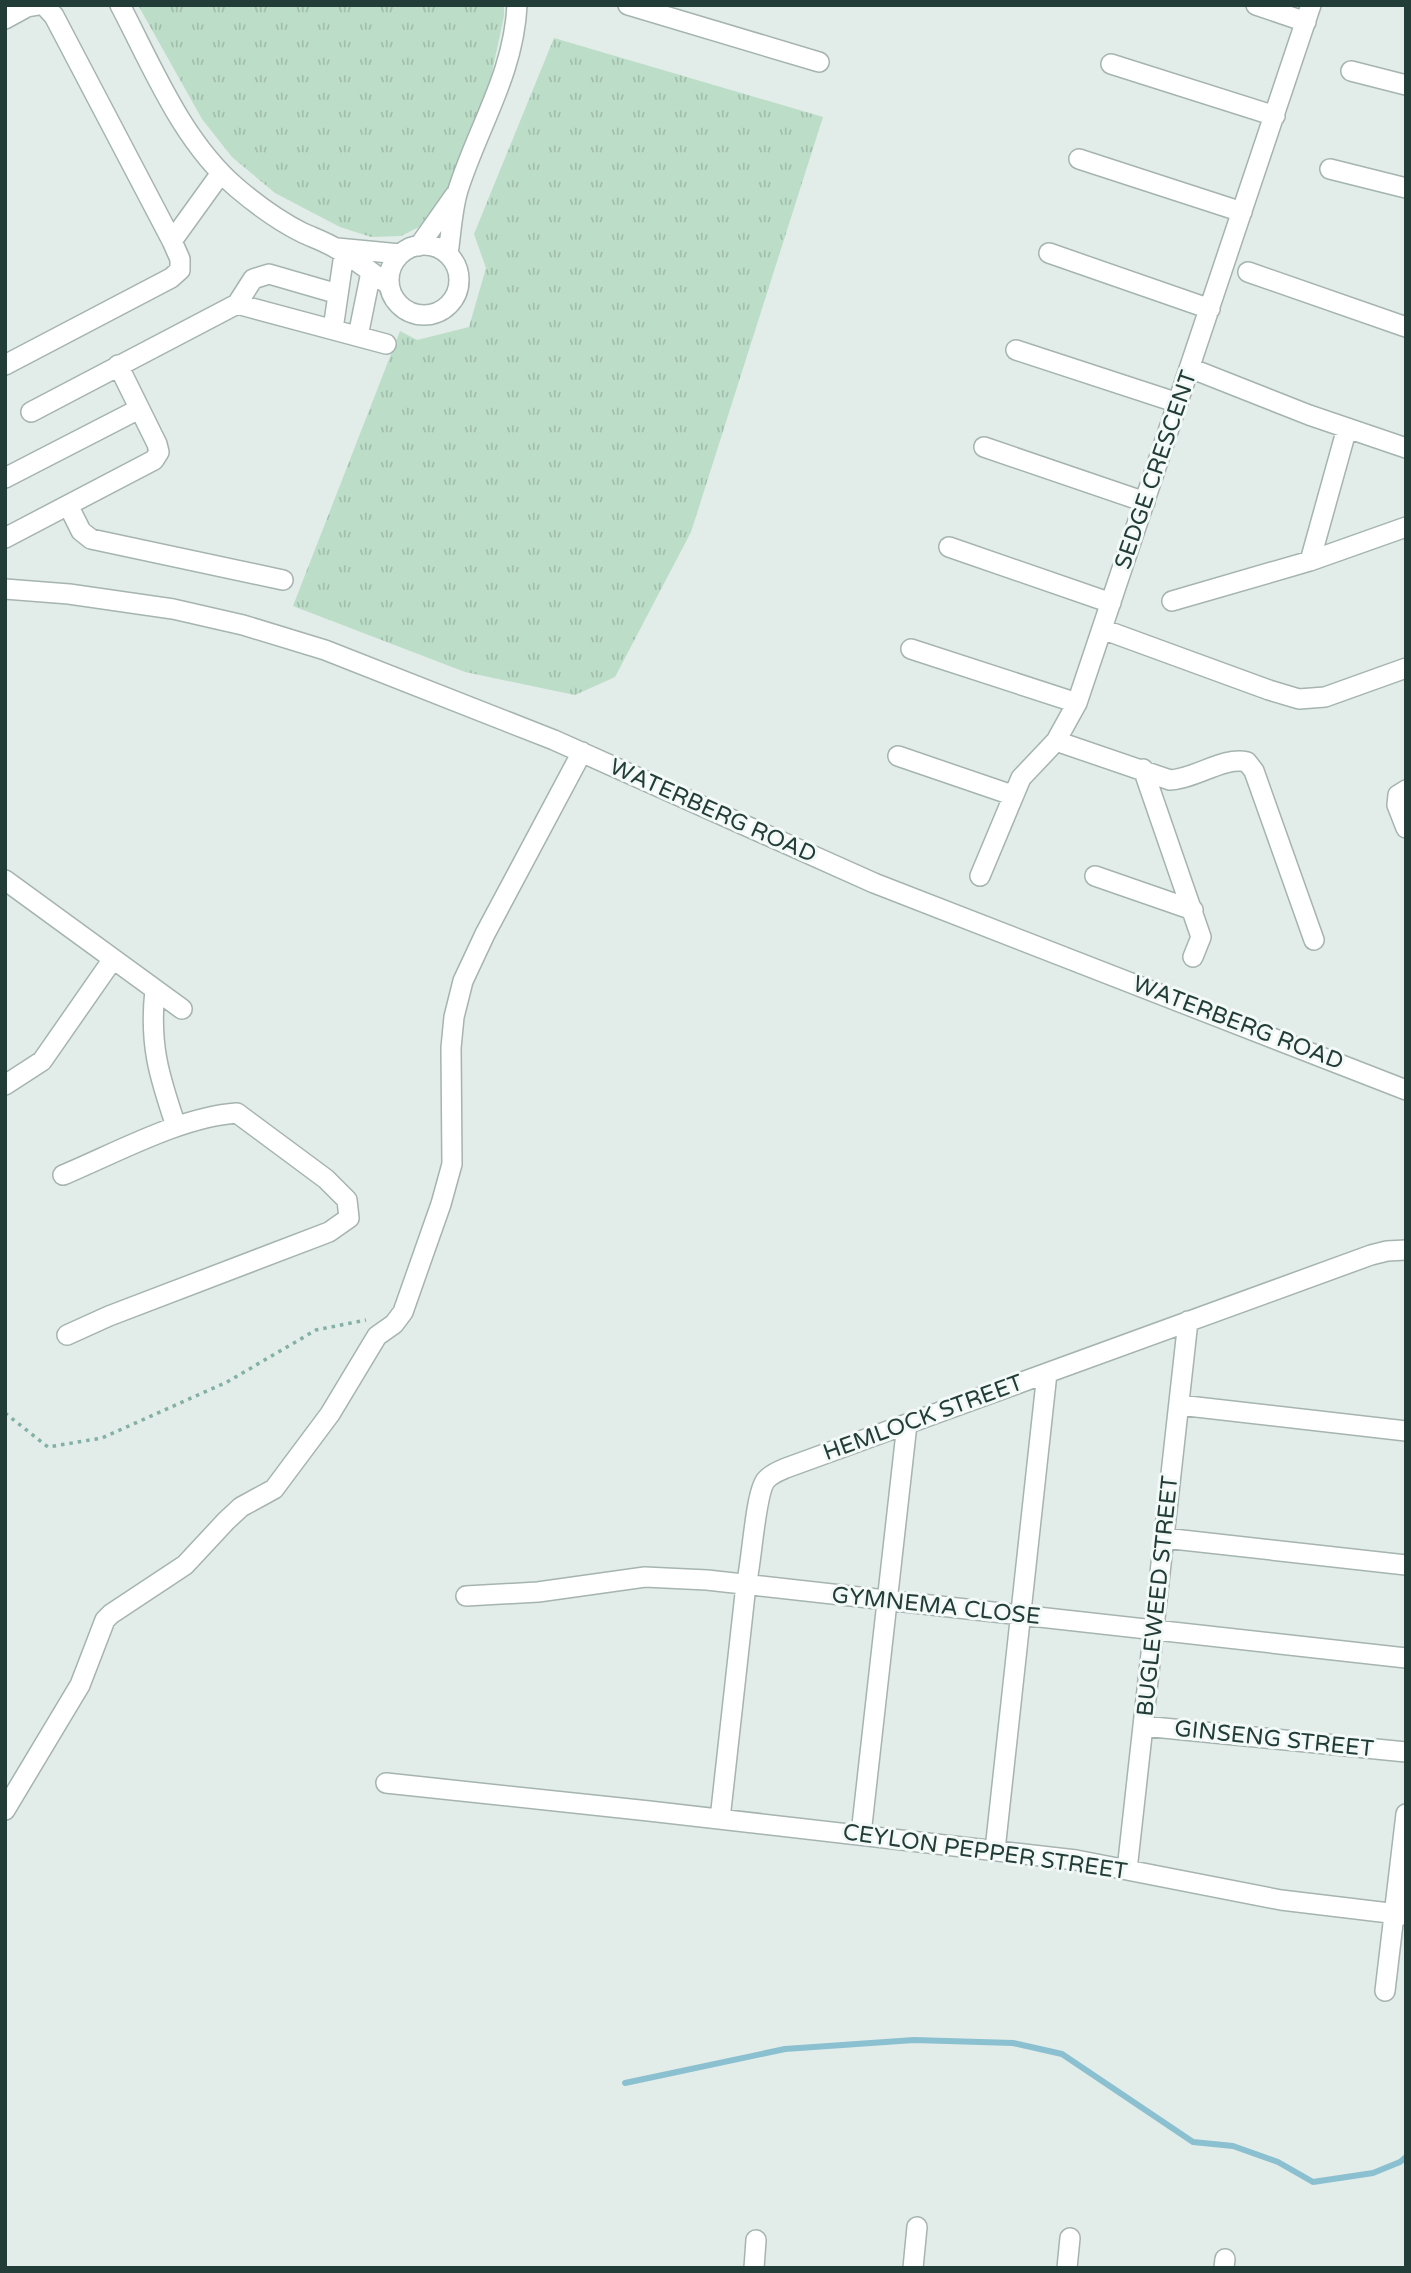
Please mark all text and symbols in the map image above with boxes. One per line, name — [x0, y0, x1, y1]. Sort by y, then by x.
street label: SEDGE CRESCENT — [1109, 367, 1203, 573]
street label: WATERBERG ROAD — [605, 753, 821, 869]
street label: WATERBERG ROAD — [1129, 970, 1347, 1076]
street label: HEMLOCK STREET — [819, 1369, 1027, 1467]
street label: BUGLEWEED STREET — [1131, 1474, 1185, 1718]
street label: GYMNEMA CLOSE — [830, 1581, 1042, 1631]
street label: GINSENG STREET — [1173, 1715, 1375, 1763]
street label: CEYLON PEPPER STREET — [841, 1818, 1129, 1886]

